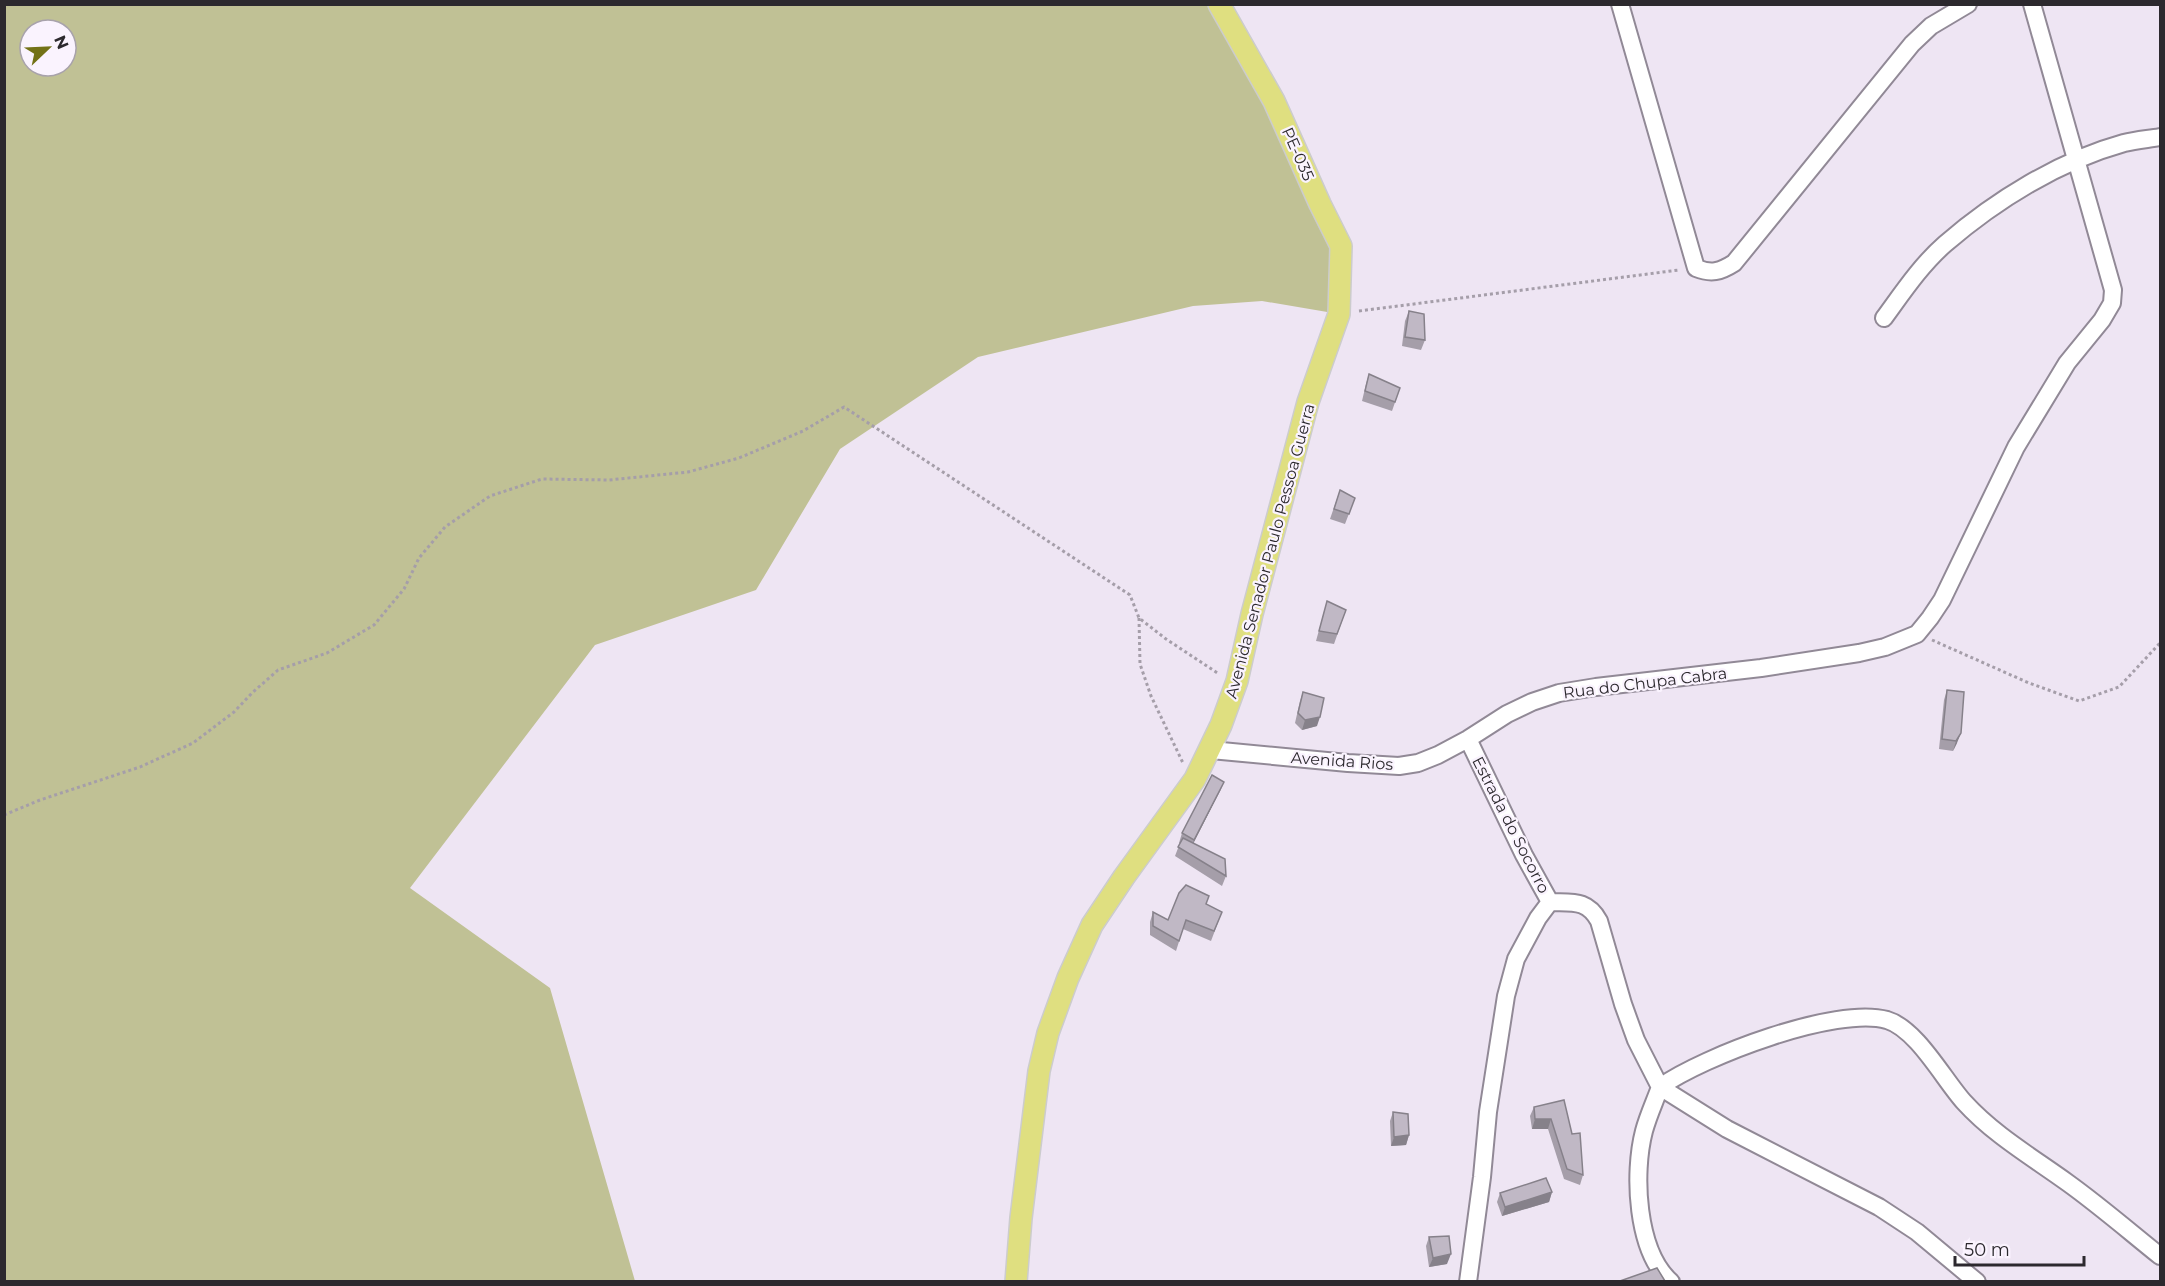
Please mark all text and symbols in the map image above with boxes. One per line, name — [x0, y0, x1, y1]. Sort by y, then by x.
north arrow — [18, 18, 78, 78]
text: N — [50, 33, 73, 52]
street label: PE-035 — [1278, 124, 1318, 184]
street label: Avenida Senador Paulo Pessoa Guerra — [1221, 402, 1319, 700]
street label: Rua do Chupa Cabra — [1562, 664, 1728, 702]
street label: Avenida Rios — [1290, 748, 1394, 774]
street label: Estrada do Socorro — [1468, 753, 1554, 897]
scale bar — [1955, 1229, 2084, 1267]
text: 50 m — [1964, 1239, 2010, 1261]

